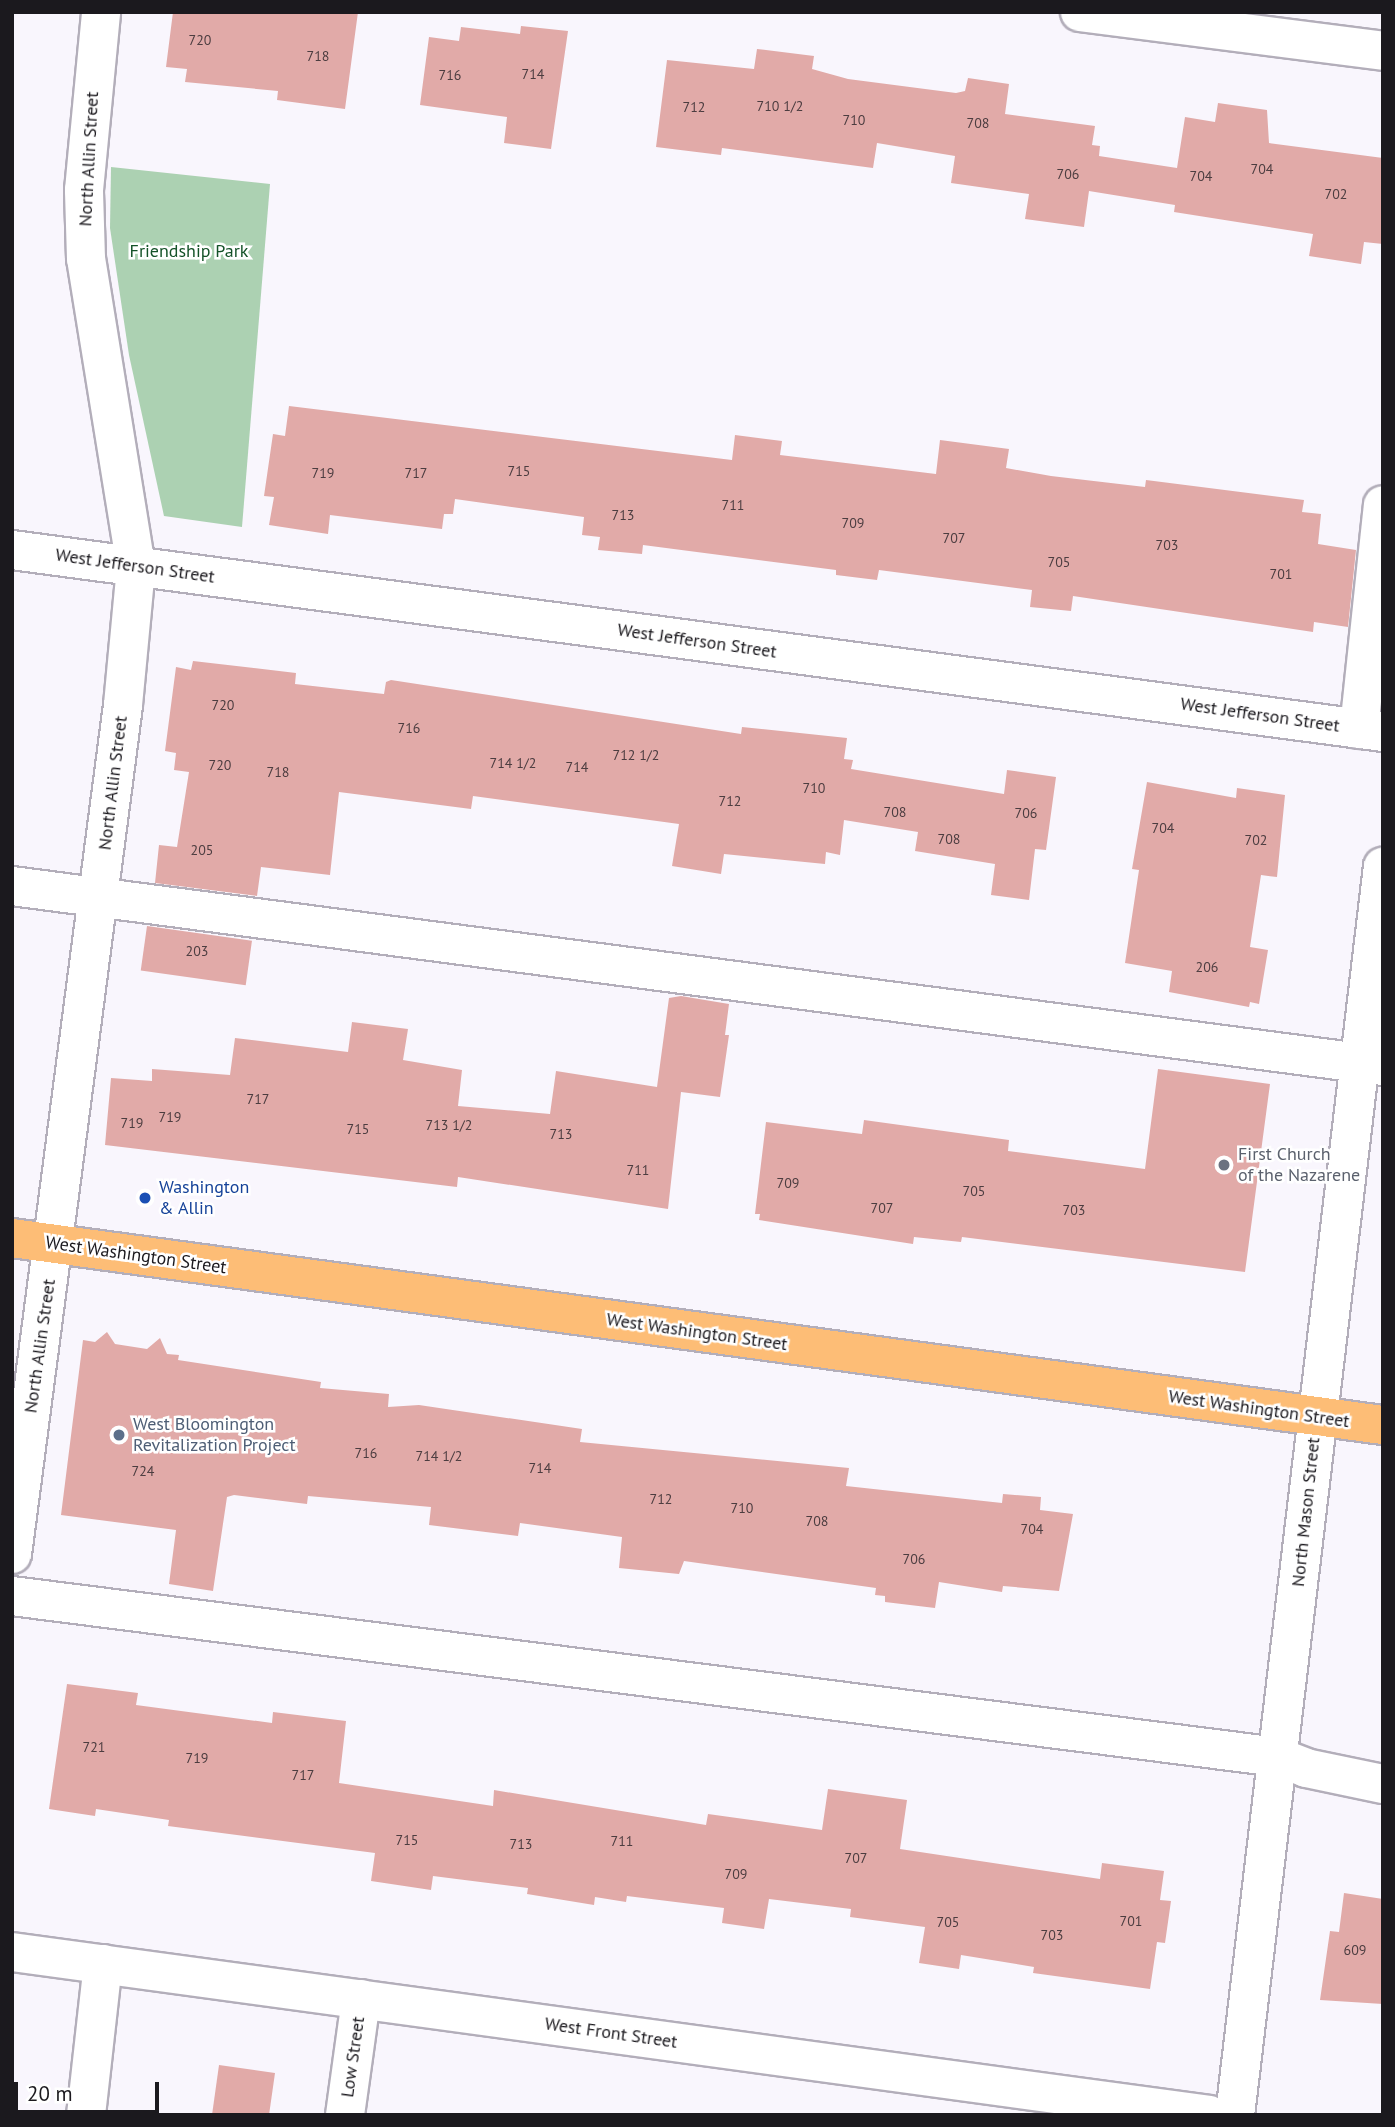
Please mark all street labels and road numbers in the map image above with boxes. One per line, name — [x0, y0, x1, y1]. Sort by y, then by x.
street label: North Allin Street — [75, 91, 103, 227]
street label: West Jefferson Street — [54, 544, 216, 588]
street label: West Jefferson Street — [616, 619, 778, 663]
street label: West Jefferson Street — [1179, 693, 1341, 737]
street label: North Allin Street — [94, 714, 132, 852]
street label: West Washington Street — [44, 1232, 228, 1278]
street label: North Allin Street — [20, 1277, 60, 1415]
street label: West Washington Street — [605, 1309, 789, 1355]
street label: West Washington Street — [1167, 1386, 1351, 1432]
street label: North Mason Street — [1287, 1436, 1325, 1588]
street label: West Front Street — [543, 2013, 679, 2053]
street label: Low Street — [337, 2015, 369, 2099]

